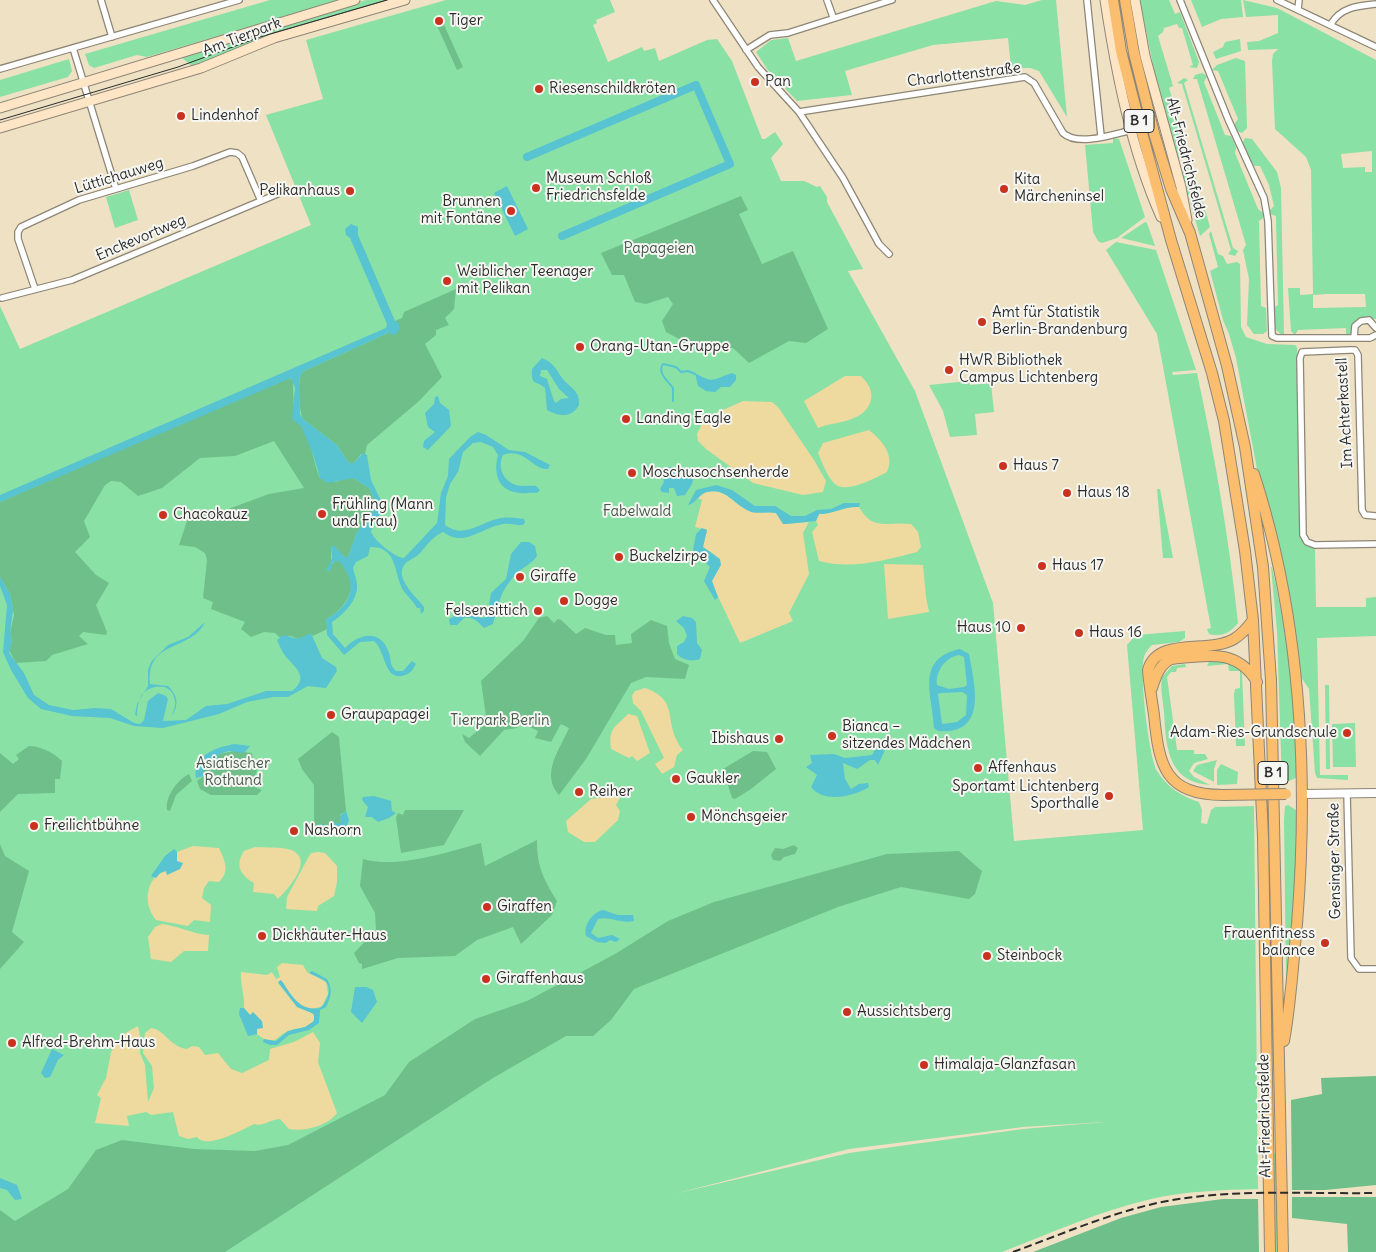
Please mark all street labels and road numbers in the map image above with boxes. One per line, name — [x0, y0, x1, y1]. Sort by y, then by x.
street label: Am Tierpark — [200, 14, 284, 60]
street label: Charlottenstraße — [906, 59, 1022, 91]
street label: Alt-Friedrichsfelde — [1162, 96, 1210, 220]
road number: B 1 — [1124, 110, 1154, 132]
street label: Lüttichauweg — [72, 154, 166, 198]
street label: Enckevortweg — [93, 211, 189, 265]
street label: Im Achterkastell — [1333, 357, 1357, 469]
road number: B 1 — [1258, 761, 1288, 784]
street label: Gensinger Straße — [1325, 803, 1345, 919]
street label: Alt-Friedrichsfelde — [1255, 1054, 1275, 1178]

